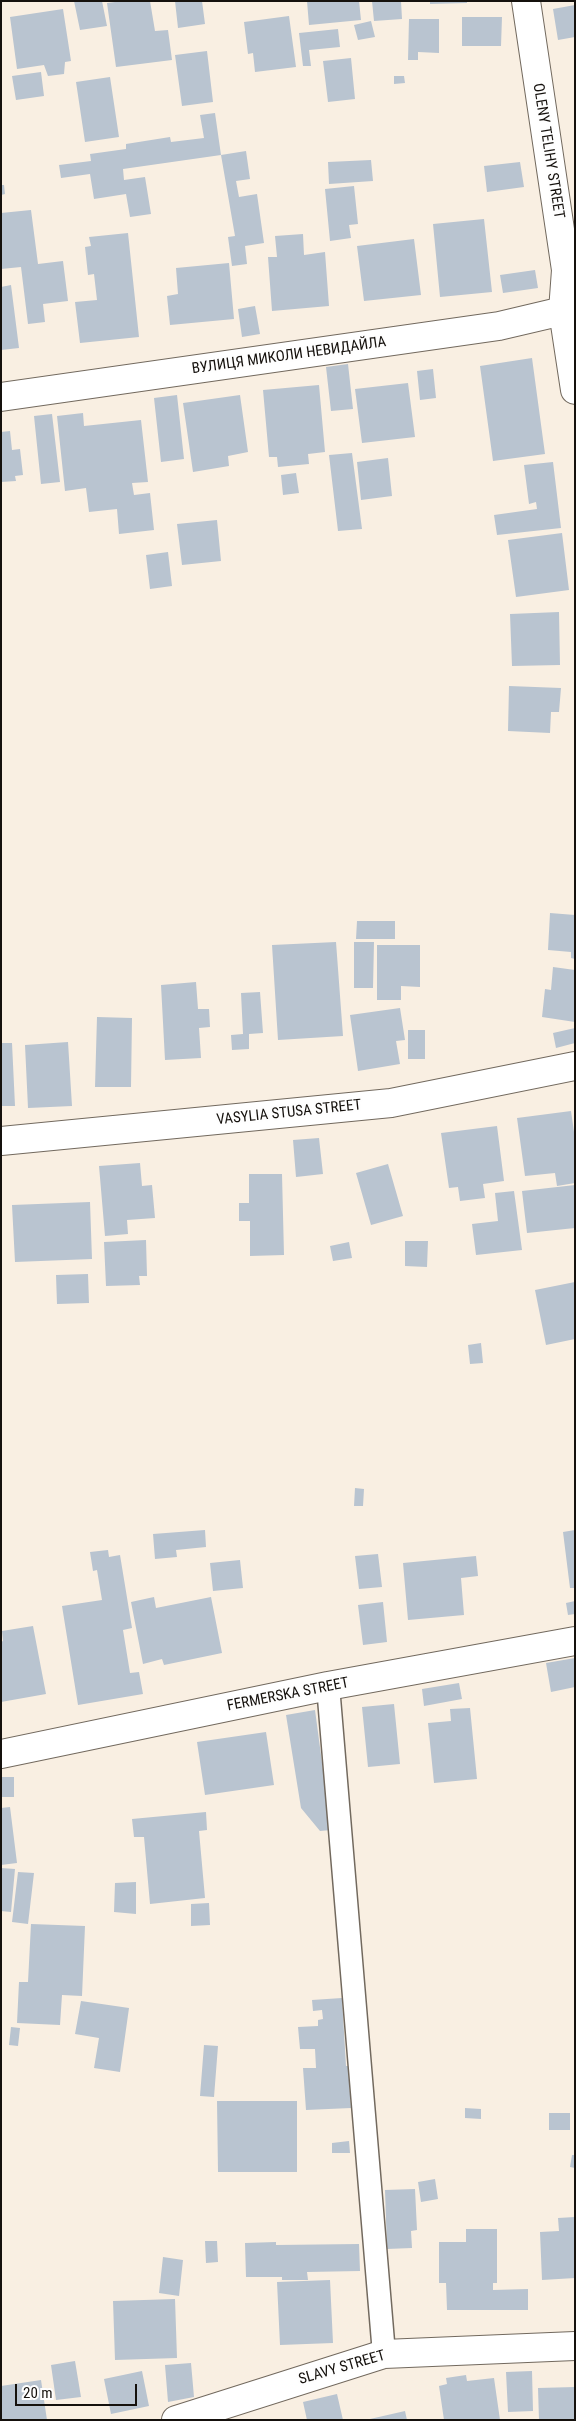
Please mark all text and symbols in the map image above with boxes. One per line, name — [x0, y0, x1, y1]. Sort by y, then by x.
street label: OLENY TELIHY STREET — [528, 82, 568, 220]
street label: ВУЛИЦЯ МИКОЛИ НЕВИДАЙЛА — [191, 333, 387, 379]
street label: VASYLIA STUSA STREET — [216, 1096, 362, 1130]
street label: FERMERSKA STREET — [225, 1674, 351, 1716]
street label: SLAVY STREET — [297, 2347, 387, 2389]
scale bar — [18, 2374, 140, 2406]
text: 20 m — [23, 2384, 53, 2402]

